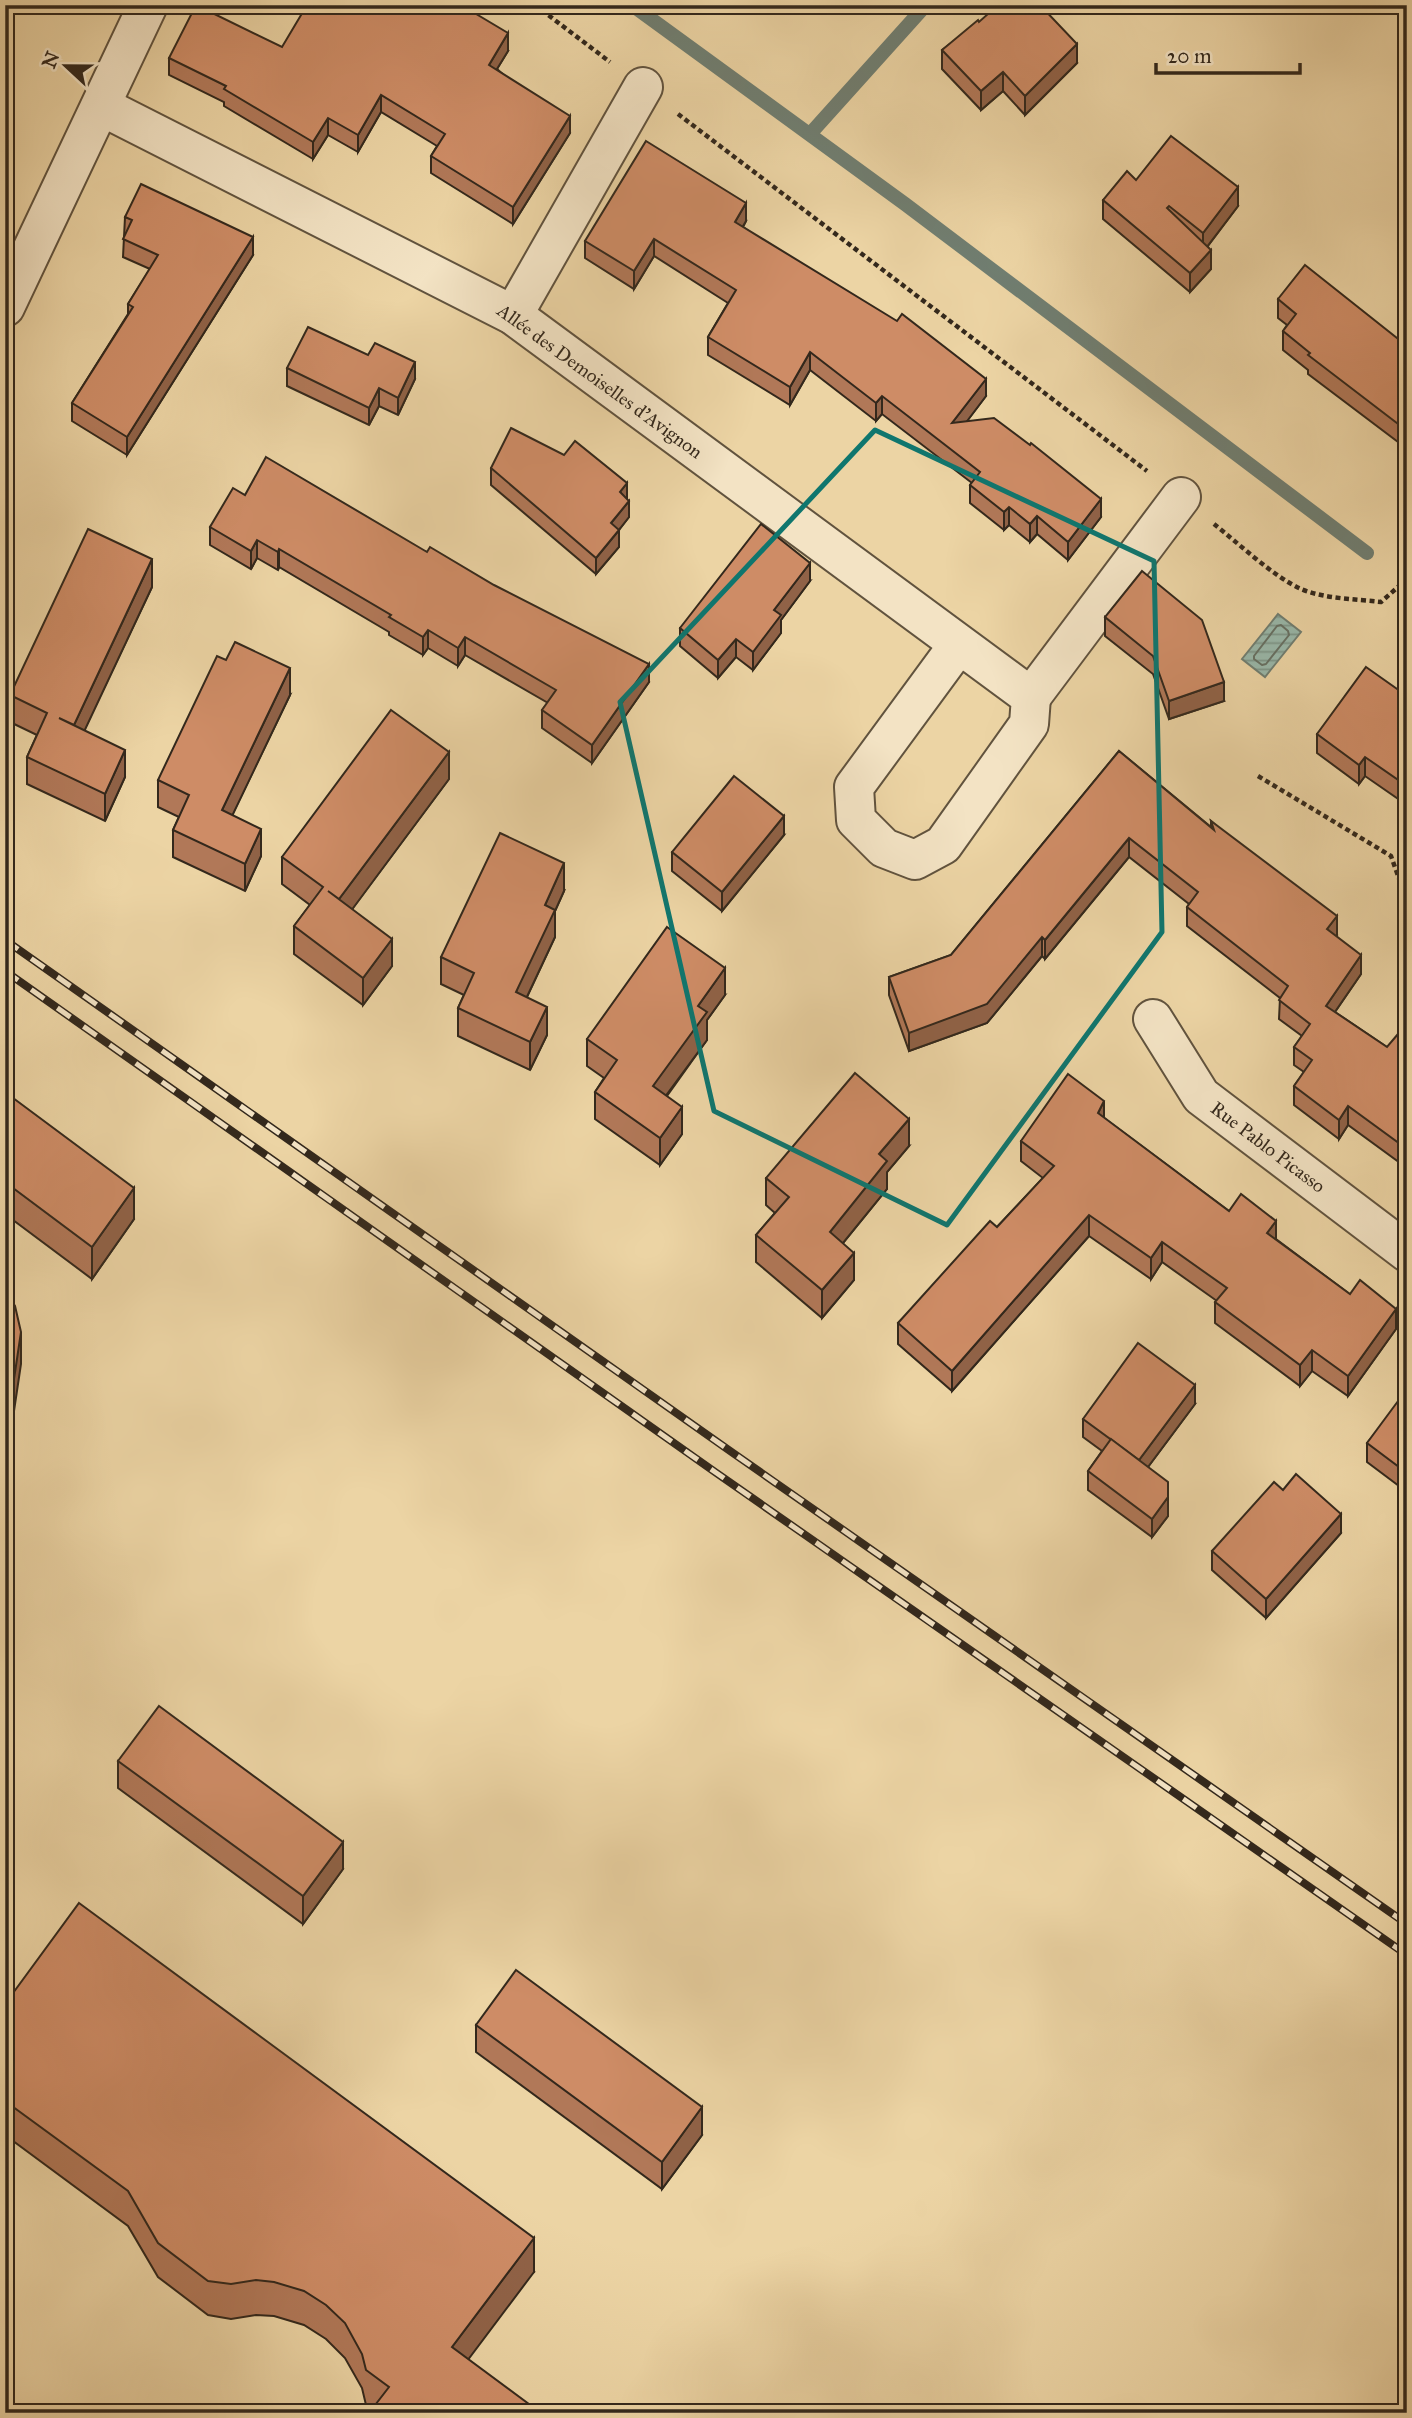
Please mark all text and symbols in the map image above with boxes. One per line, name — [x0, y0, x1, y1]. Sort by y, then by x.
north arrow — [32, 32, 102, 102]
scale bar — [1156, 32, 1300, 76]
text: 20 m — [1167, 43, 1212, 69]
text: N — [37, 48, 64, 72]
street label: Allée des Demoiselles d'Avignon — [491, 298, 707, 464]
street label: Rue Pablo Picasso — [1206, 1096, 1330, 1198]

